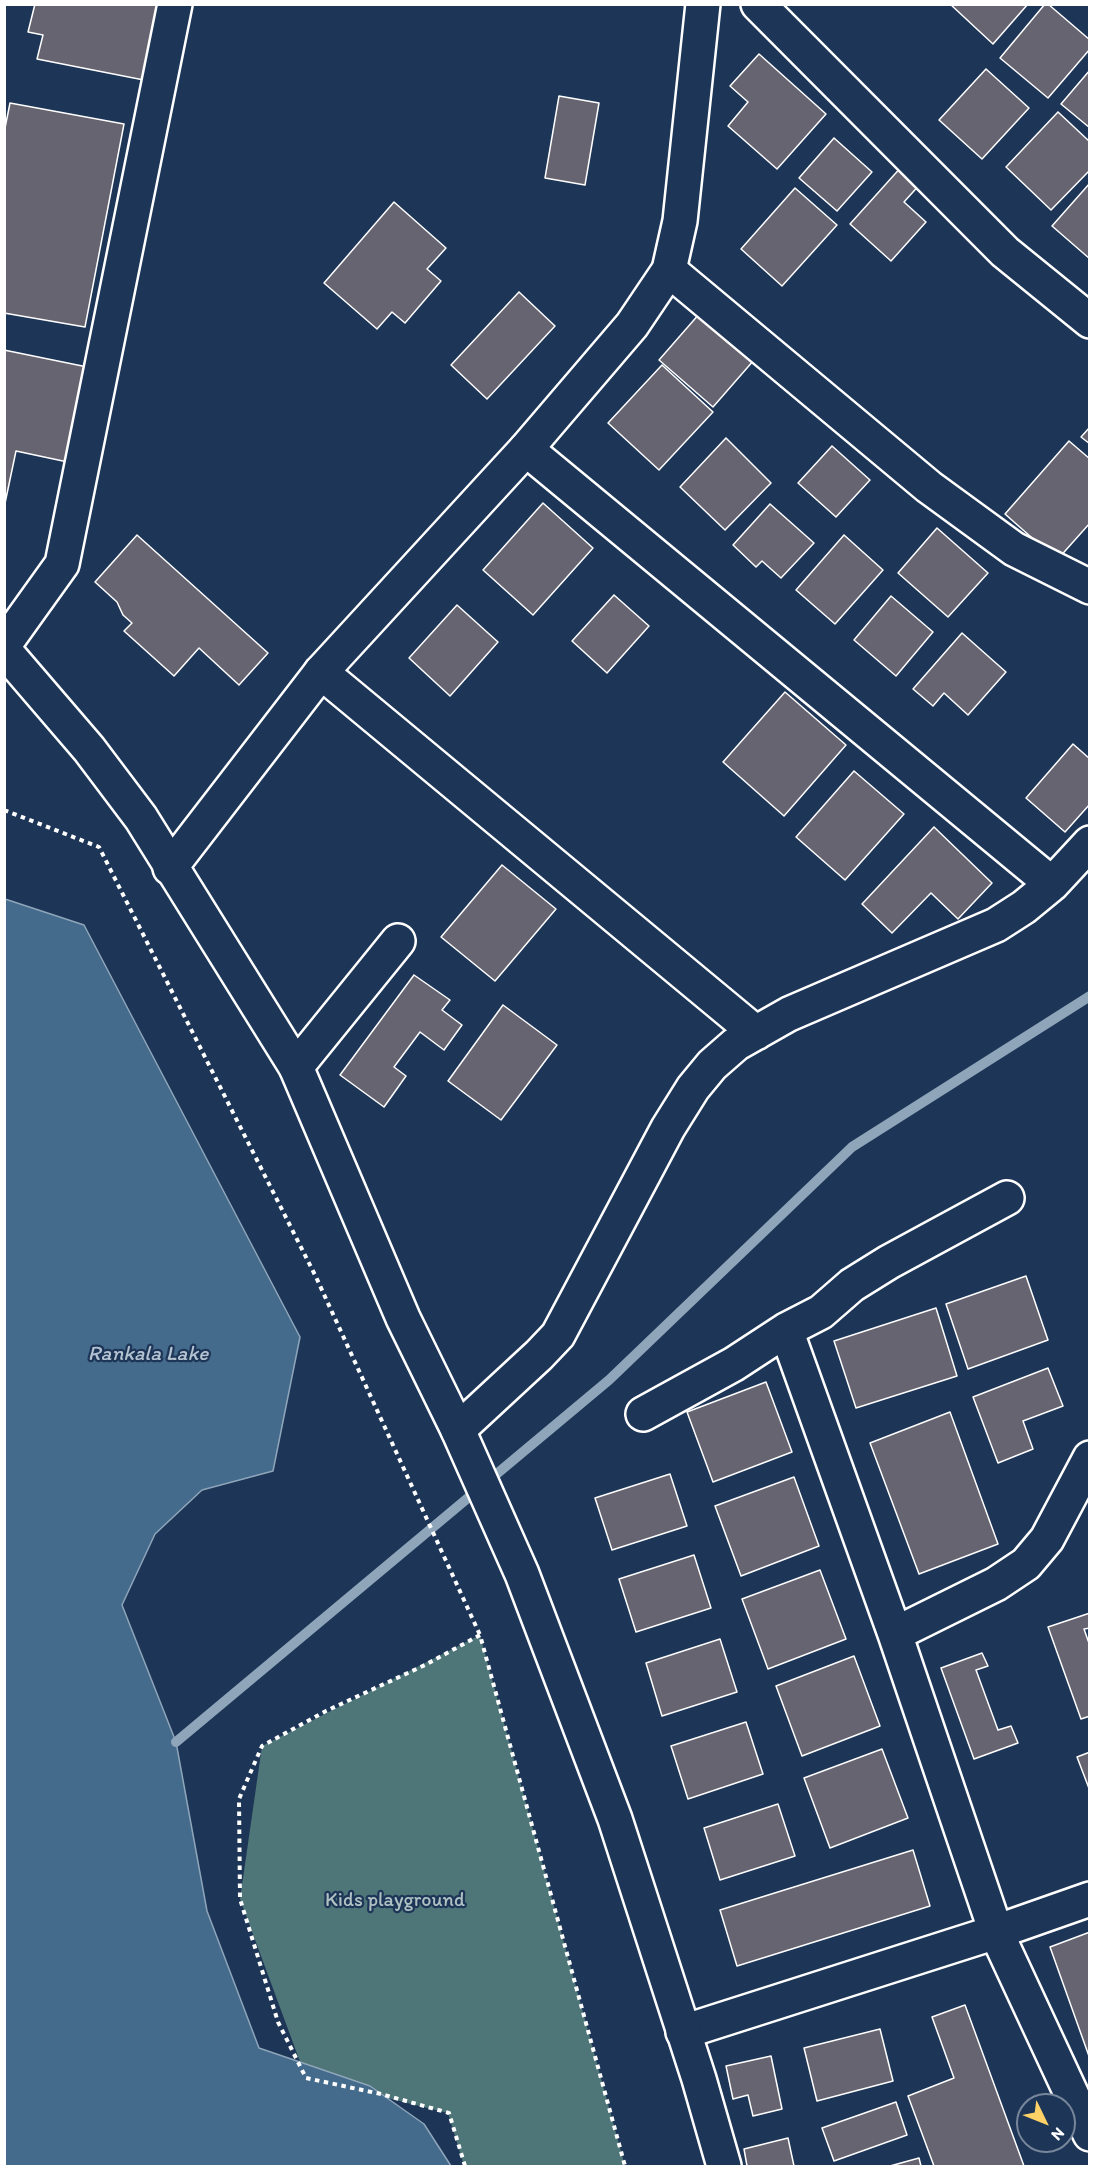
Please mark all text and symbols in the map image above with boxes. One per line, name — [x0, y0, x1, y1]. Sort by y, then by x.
water label: Rankala Lake — [88, 1342, 208, 1368]
park label: Kids playground — [325, 1889, 465, 1913]
north arrow — [1016, 2093, 1076, 2153]
text: N — [1047, 2124, 1069, 2145]

